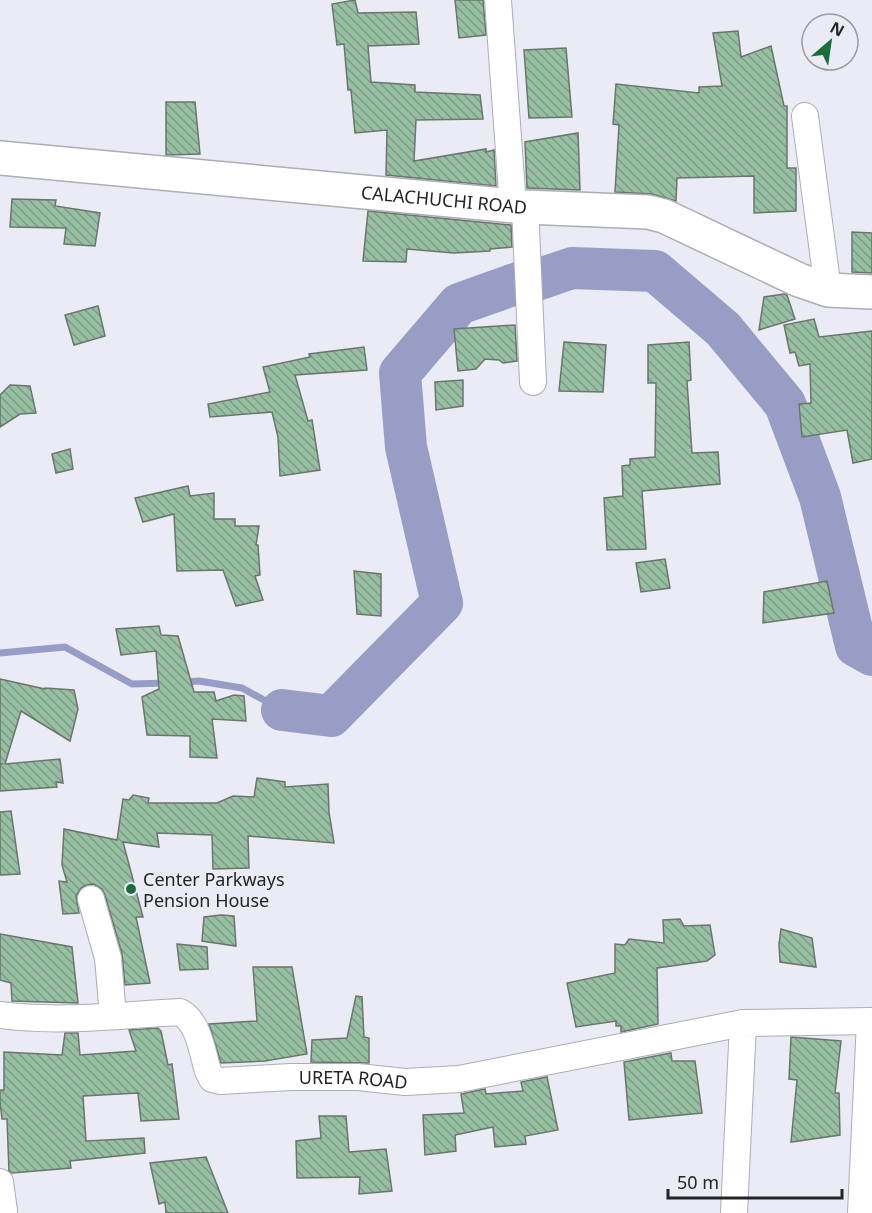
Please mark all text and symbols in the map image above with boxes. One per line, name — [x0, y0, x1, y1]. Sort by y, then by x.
north arrow — [800, 12, 860, 72]
text: N — [826, 16, 848, 42]
street label: CALACHUCHI ROAD — [360, 180, 528, 219]
place label: Center Parkways Pension House — [143, 867, 285, 912]
marker: Center Parkways Pension House — [124, 882, 138, 896]
street label: URETA ROAD — [299, 1065, 409, 1094]
scale bar — [668, 1162, 842, 1200]
text: 50 m — [677, 1170, 719, 1194]

